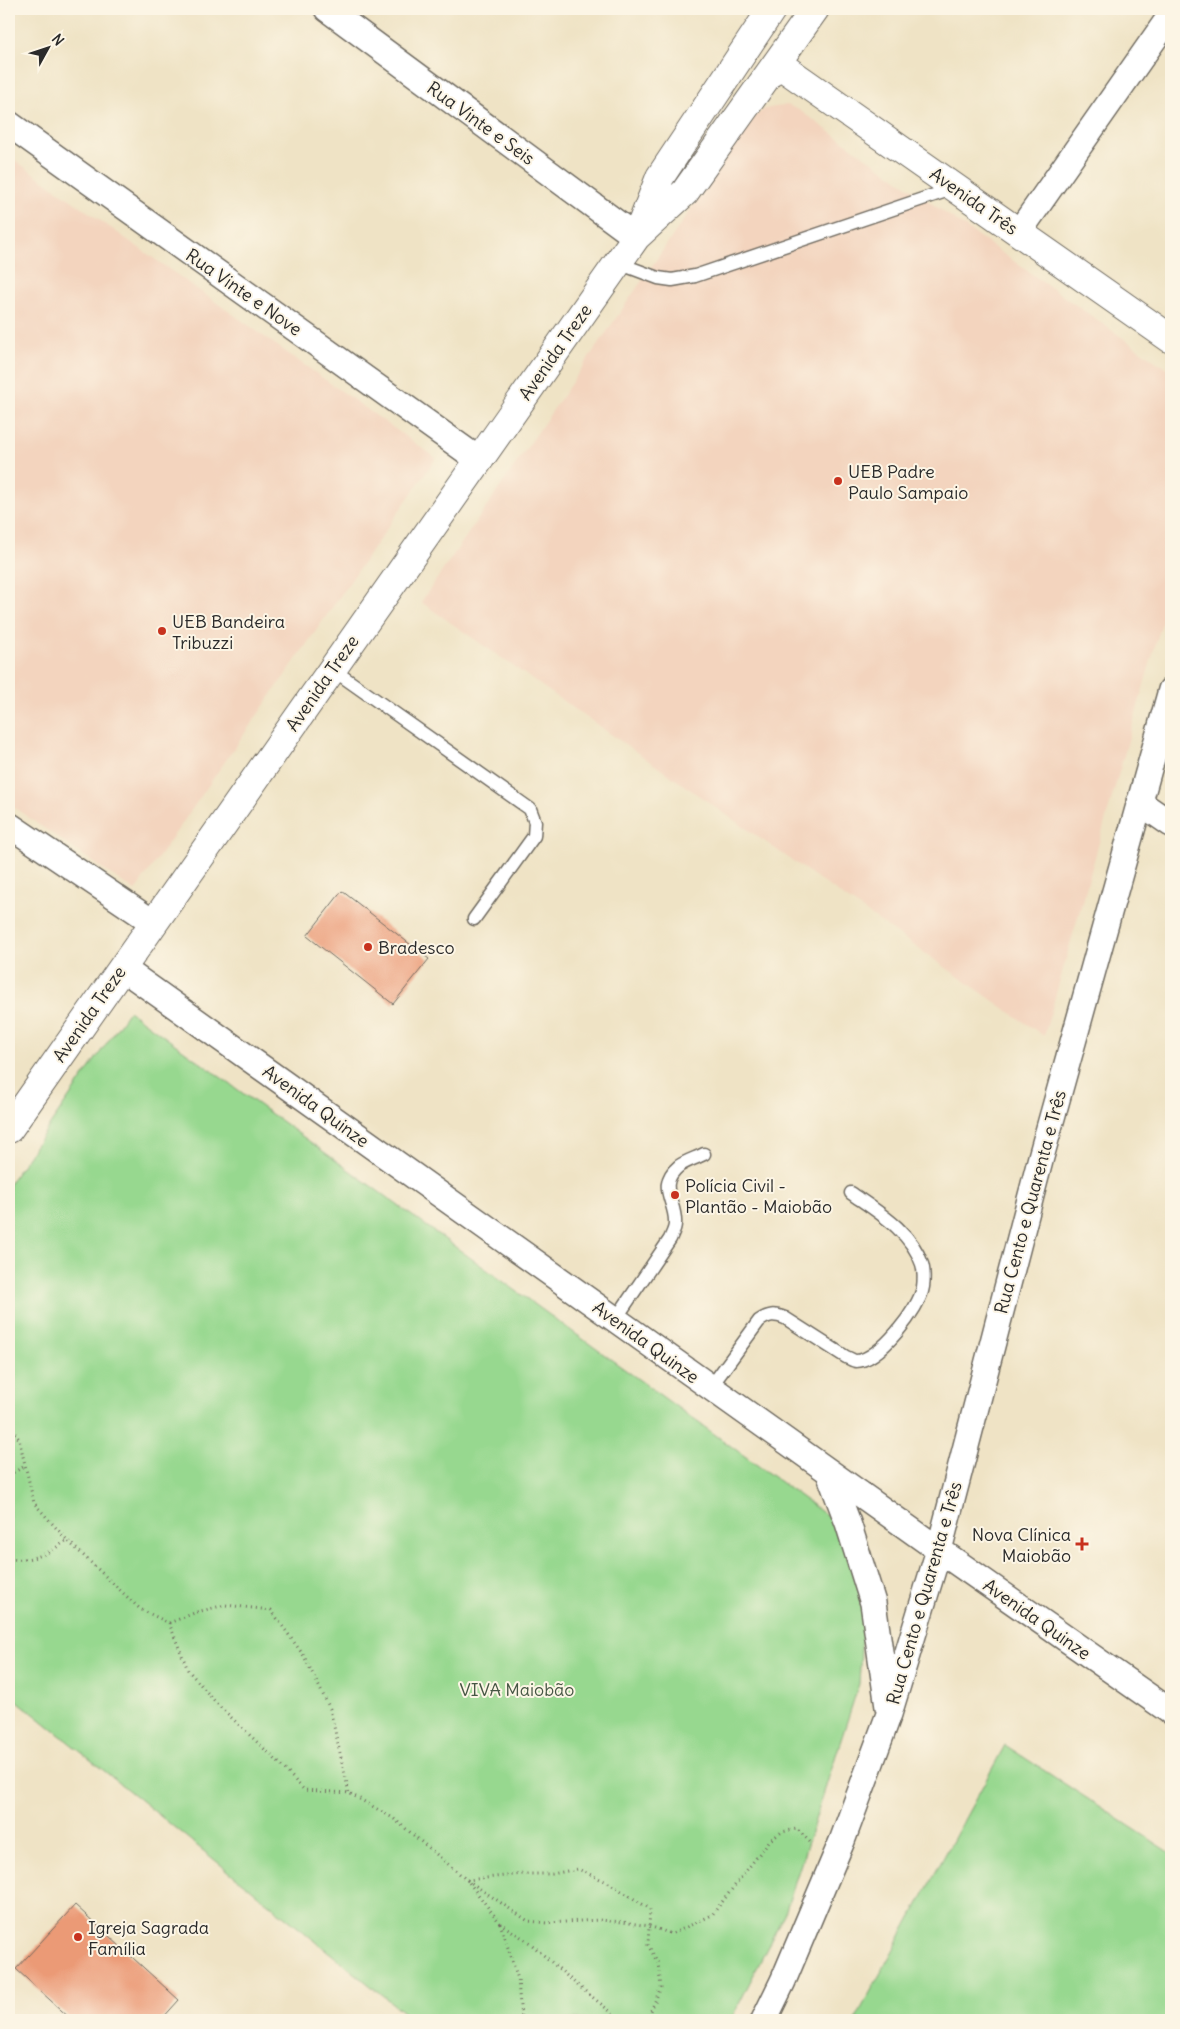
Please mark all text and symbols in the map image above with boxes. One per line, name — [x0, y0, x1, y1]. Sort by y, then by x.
north arrow — [22, 22, 72, 72]
text: N — [48, 30, 68, 49]
street label: Rua Vinte e Seis — [423, 76, 539, 170]
street label: Avenida Três — [925, 162, 1023, 240]
street label: Rua Vinte e Nove — [181, 243, 307, 341]
street label: Avenida Treze — [513, 299, 597, 405]
place label: UEB Padre Paulo Sampaio — [848, 460, 968, 504]
marker: UEB Padre Paulo Sampaio — [832, 475, 844, 487]
place label: UEB Bandeira Tribuzzi — [172, 610, 285, 654]
marker: UEB Bandeira Tribuzzi — [156, 625, 168, 637]
street label: Avenida Treze — [280, 630, 364, 736]
place label: Bradesco — [378, 936, 455, 959]
marker: Bradesco — [362, 941, 374, 953]
street label: Avenida Treze — [47, 961, 131, 1067]
street label: Avenida Quinze — [258, 1060, 374, 1152]
street label: Rua Cento e Quarenta e Três — [989, 1088, 1071, 1316]
place label: Polícia Civil - Plantão - Maiobão — [685, 1174, 832, 1218]
marker: Polícia Civil - Plantão - Maiobão — [669, 1189, 681, 1201]
street label: Avenida Quinze — [588, 1296, 704, 1388]
street label: Rua Cento e Quarenta e Três — [881, 1479, 967, 1707]
place label: Nova Clínica Maiobão — [972, 1523, 1071, 1567]
marker: Nova Clínica Maiobão — [1075, 1537, 1089, 1551]
street label: Avenida Quinze — [979, 1573, 1095, 1665]
park label: VIVA Maiobão — [460, 1678, 574, 1701]
place label: Igreja Sagrada Família — [88, 1916, 209, 1960]
marker: Igreja Sagrada Família — [72, 1931, 84, 1943]

